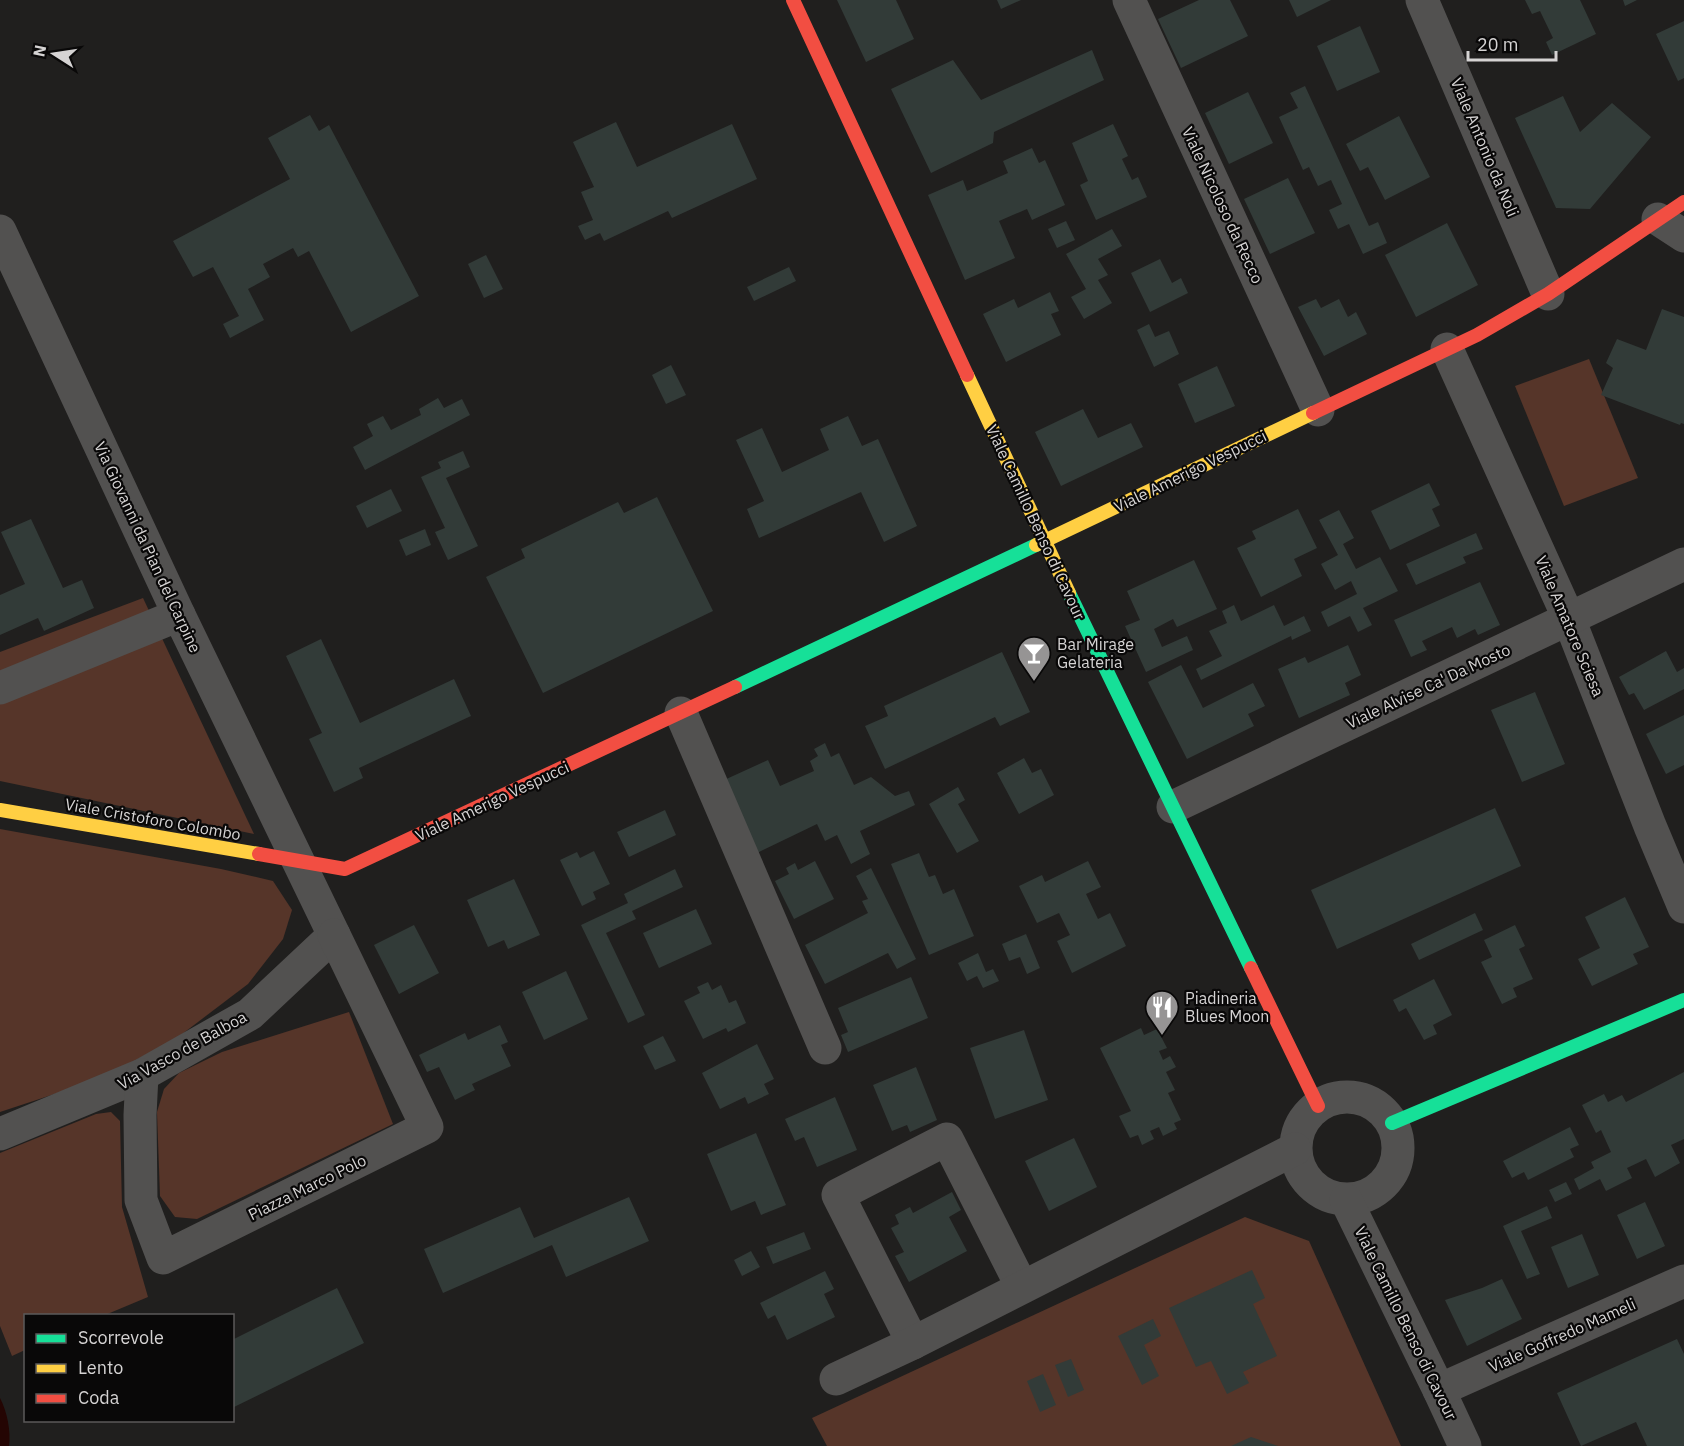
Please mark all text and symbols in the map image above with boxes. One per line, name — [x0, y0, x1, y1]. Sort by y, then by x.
north arrow — [24, 24, 84, 84]
scale bar — [1468, 24, 1556, 62]
text: 20 m — [1477, 33, 1519, 56]
text: N — [28, 43, 50, 59]
street label: Viale Antonio da Noli — [1447, 74, 1523, 220]
street label: Viale Nicoloso da Recco — [1178, 124, 1268, 287]
street label: Viale Camillo Benso di Cavour — [982, 421, 1090, 623]
street label: Viale Amerigo Vespucci — [1110, 425, 1270, 517]
street label: Via Giovanni da Pian del Carpine — [90, 438, 206, 656]
street label: Viale Amatore Sciesa — [1531, 552, 1609, 700]
place label: Bar Mirage Gelateria — [1057, 634, 1134, 672]
bar icon: Bar Mirage Gelateria — [1016, 635, 1052, 682]
street label: Viale Alvise Ca' Da Mosto — [1343, 639, 1513, 733]
street label: Viale Amerigo Vespucci — [412, 757, 572, 845]
street label: Viale Cristoforo Colombo — [64, 794, 242, 844]
place label: Piadineria Blues Moon — [1185, 988, 1269, 1026]
restaurant icon: Piadineria Blues Moon — [1144, 989, 1180, 1036]
street label: Via Vasco de Balboa — [114, 1006, 250, 1094]
street label: Piazza Marco Polo — [245, 1150, 369, 1224]
street label: Viale Camillo Benso di Cavour — [1350, 1223, 1462, 1423]
street label: Viale Goffredo Mameli — [1485, 1294, 1639, 1376]
legend — [24, 1314, 234, 1422]
text: Scorrevole — [78, 1326, 164, 1349]
text: Lento — [78, 1356, 123, 1379]
text: Coda — [78, 1386, 120, 1409]

